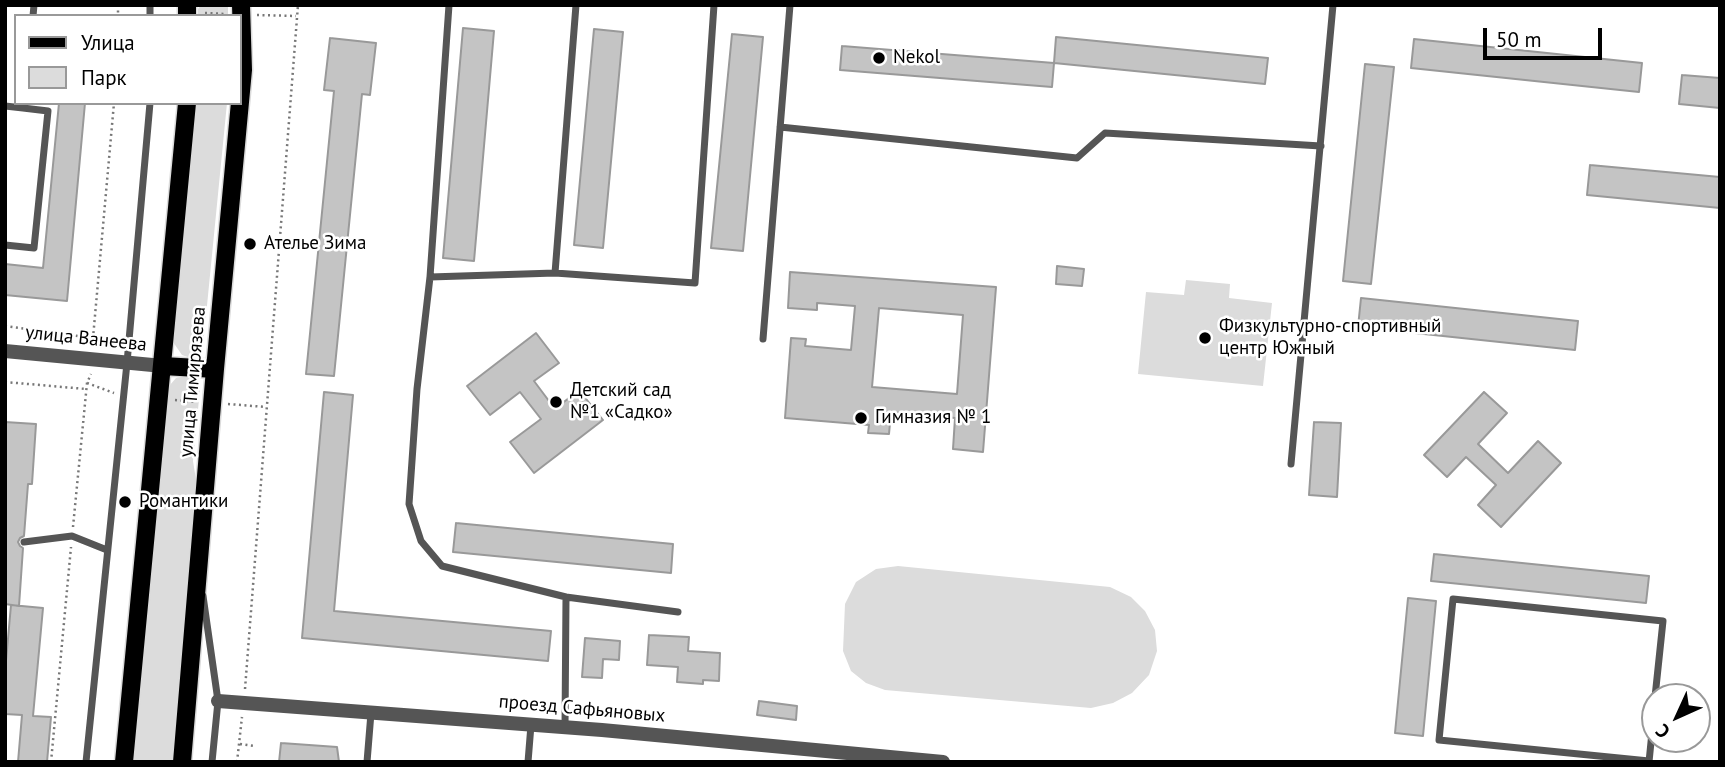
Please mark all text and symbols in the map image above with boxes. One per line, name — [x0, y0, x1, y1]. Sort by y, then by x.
legend — [14, 14, 242, 105]
scale bar — [1487, 14, 1606, 58]
text: 50 m — [1496, 26, 1542, 53]
text: Улица — [81, 29, 135, 56]
place label: Nekol — [893, 47, 940, 69]
marker: Nekol — [871, 50, 887, 66]
text: Парк — [81, 64, 127, 91]
place label: Ателье Зима — [264, 233, 366, 255]
marker: Ателье Зима — [242, 236, 258, 252]
street label: улица Тимирязева — [175, 306, 211, 458]
place label: Физкультурно-спортивный центр Южный — [1219, 316, 1441, 360]
street label: улица Ванеева — [24, 321, 148, 357]
marker: Физкультурно-спортивный центр Южный — [1197, 330, 1213, 346]
place label: Детский сад №1 «Cадко» — [570, 380, 673, 424]
marker: Детский сад №1 «Cадко» — [548, 394, 564, 410]
place label: Гимназия № 1 — [875, 407, 991, 429]
marker: Гимназия № 1 — [853, 410, 869, 426]
place label: Романтики — [139, 491, 228, 513]
marker: Романтики — [117, 494, 133, 510]
north arrow — [1641, 683, 1711, 753]
street label: проезд Сафьяновых — [498, 690, 666, 728]
text: С — [1650, 719, 1675, 744]

